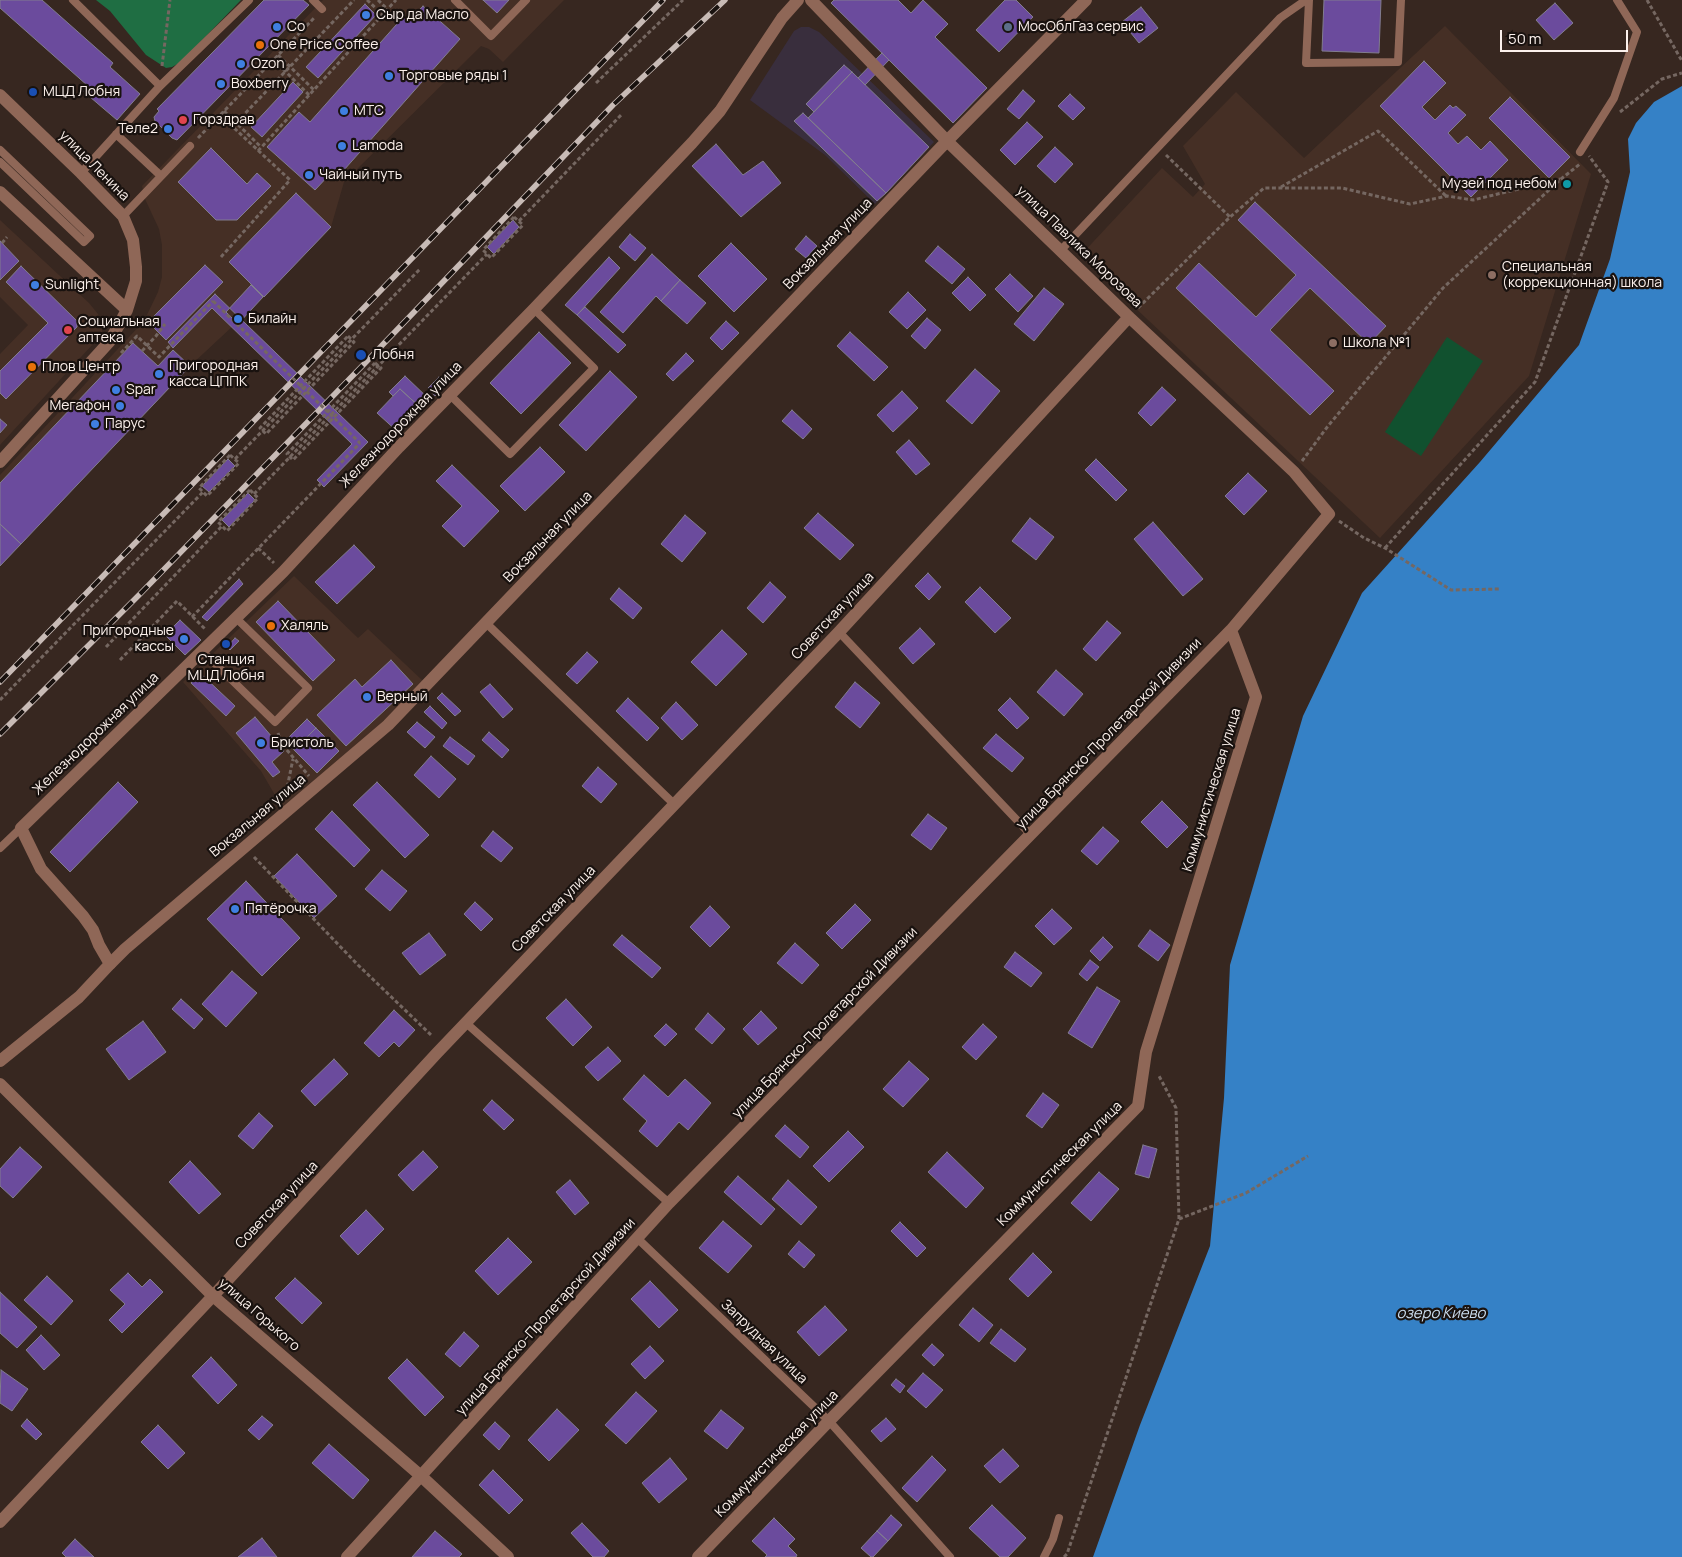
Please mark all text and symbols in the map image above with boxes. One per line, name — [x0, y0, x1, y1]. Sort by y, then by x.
place label: Сыр да Масло — [376, 7, 469, 23]
marker: Сыр да Масло — [360, 9, 372, 21]
place label: Со — [287, 19, 305, 35]
place label: МосОблГаз сервис — [1018, 19, 1144, 35]
scale bar — [1502, 20, 1630, 52]
marker: Со — [271, 21, 283, 33]
marker: МосОблГаз сервис — [1002, 21, 1014, 33]
text: 50 m — [1508, 28, 1542, 49]
place label: One Price Coffee — [270, 37, 378, 53]
marker: One Price Coffee — [254, 39, 266, 51]
place label: Ozon — [251, 56, 285, 72]
marker: Ozon — [235, 58, 247, 70]
place label: Торговые ряды 1 — [399, 68, 507, 84]
marker: Торговые ряды 1 — [383, 70, 395, 82]
place label: Boxberry — [231, 76, 289, 92]
marker: Boxberry — [215, 78, 227, 90]
place label: МЦД Лобня — [43, 84, 120, 100]
marker: МЦД Лобня — [27, 86, 39, 98]
place label: МТС — [354, 103, 384, 119]
marker: МТС — [338, 105, 350, 117]
place label: Горздрав — [193, 112, 255, 128]
marker: Горздрав — [177, 114, 189, 126]
place label: Теле2 — [118, 121, 158, 137]
marker: Теле2 — [162, 123, 174, 135]
street label: улица Ленина — [55, 127, 133, 205]
place label: Lamoda — [352, 138, 403, 154]
marker: Lamoda — [336, 140, 348, 152]
place label: Чайный путь — [319, 167, 402, 183]
marker: Чайный путь — [303, 169, 315, 181]
place label: Музей под небом — [1442, 176, 1557, 192]
marker: Музей под небом — [1561, 178, 1573, 190]
street label: улица Павлика Морозова — [1013, 183, 1145, 311]
street label: Вокзальная улица — [780, 195, 876, 293]
place label: Специальная (коррекционная) школа — [1502, 259, 1662, 292]
marker: Специальная (коррекционная) школа — [1486, 269, 1498, 281]
place label: Sunlight — [45, 277, 99, 293]
marker: Sunlight — [29, 279, 41, 291]
place label: Билайн — [248, 311, 296, 327]
marker: Билайн — [232, 313, 244, 325]
place label: Социальная аптека — [78, 314, 160, 347]
marker: Социальная аптека — [62, 324, 74, 336]
place label: Школа №1 — [1343, 335, 1410, 351]
marker: Школа №1 — [1327, 337, 1339, 349]
place label: Лобня — [372, 347, 414, 363]
marker: Лобня — [354, 348, 368, 362]
place label: Пригородная касса ЦППК — [169, 358, 258, 391]
street label: Железнодорожная улица — [336, 358, 466, 492]
place label: Плов Центр — [42, 359, 120, 375]
marker: Плов Центр — [26, 361, 38, 373]
marker: Пригородная касса ЦППК — [153, 368, 165, 380]
place label: Spar — [126, 382, 156, 398]
marker: Spar — [110, 384, 122, 396]
place label: Мегафон — [49, 398, 110, 414]
marker: Мегафон — [114, 400, 126, 412]
place label: Парус — [105, 416, 145, 432]
marker: Парус — [89, 418, 101, 430]
street label: Вокзальная улица — [500, 488, 596, 586]
street label: Советская улица — [788, 569, 878, 663]
place label: Халяль — [281, 618, 329, 634]
marker: Халяль — [265, 620, 277, 632]
place label: Пригородные кассы — [83, 623, 174, 656]
marker: Пригородные кассы — [178, 633, 190, 645]
street label: улица Брянско-Пролетарской Дивизии — [1013, 635, 1205, 833]
marker: Станция МЦД Лобня — [220, 638, 232, 650]
place label: Станция МЦД Лобня — [187, 652, 265, 684]
street label: Железнодорожная улица — [29, 669, 163, 799]
place label: Верный — [377, 689, 428, 705]
marker: Верный — [361, 691, 373, 703]
street label: Коммунистическая улица — [1179, 706, 1245, 874]
place label: Бристоль — [271, 735, 334, 751]
marker: Бристоль — [255, 737, 267, 749]
street label: Вокзальная улица — [207, 771, 309, 861]
street label: Советская улица — [509, 862, 599, 956]
place label: Пятёрочка — [245, 901, 317, 917]
marker: Пятёрочка — [229, 903, 241, 915]
street label: улица Брянско-Пролетарской Дивизии — [729, 924, 921, 1122]
street label: Коммунистическая улица — [994, 1098, 1126, 1230]
street label: Советская улица — [232, 1158, 322, 1252]
street label: улица Брянско-Пролетарской Дивизии — [453, 1215, 639, 1419]
street label: улица Горького — [215, 1275, 303, 1355]
street label: Запрудная улица — [717, 1296, 811, 1388]
water label: озеро Киёво — [1397, 1305, 1485, 1323]
street label: Коммунистическая улица — [712, 1387, 842, 1521]

